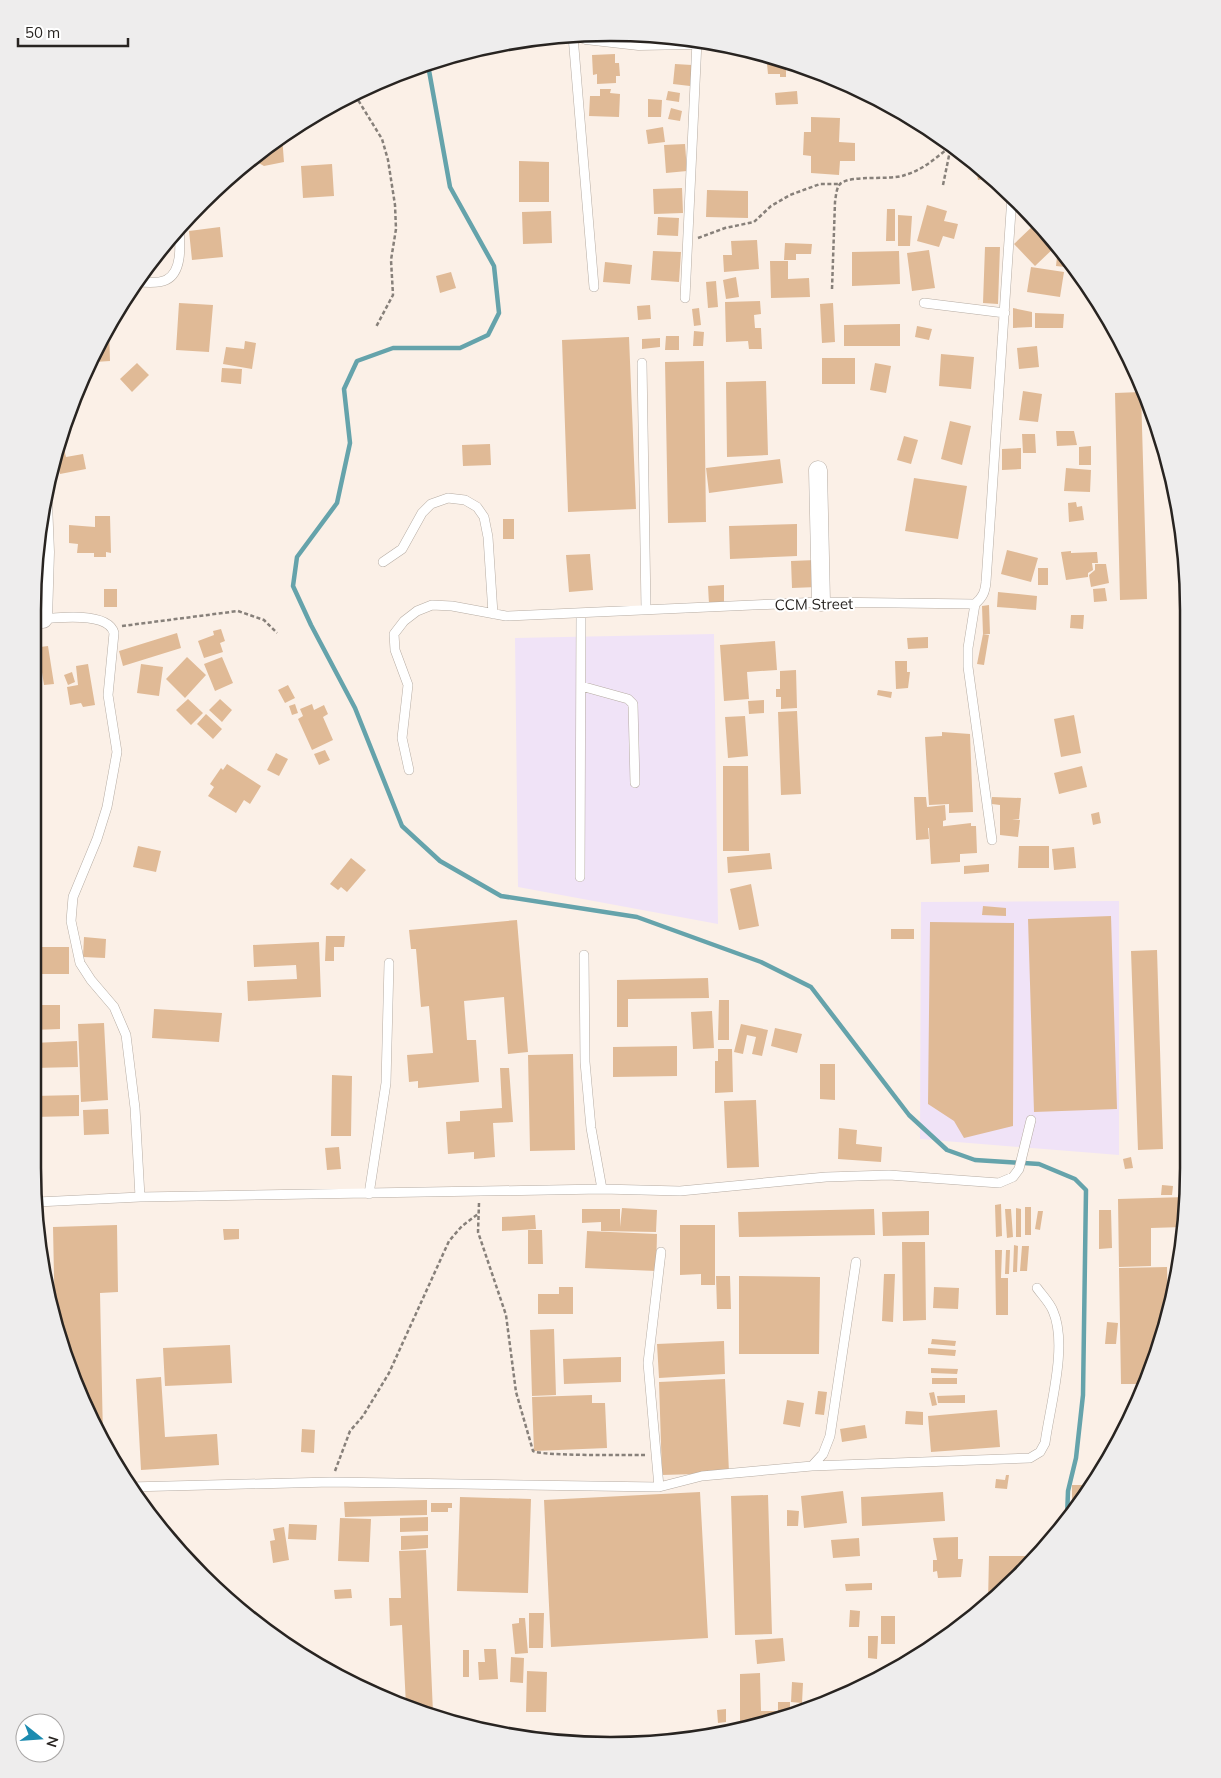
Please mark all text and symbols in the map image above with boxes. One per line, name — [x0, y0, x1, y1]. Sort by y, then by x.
scale bar — [18, 15, 128, 47]
text: 50 m — [25, 23, 60, 42]
street label: CCM Street — [775, 594, 853, 614]
north arrow — [15, 1713, 65, 1763]
text: N — [42, 1734, 63, 1749]

